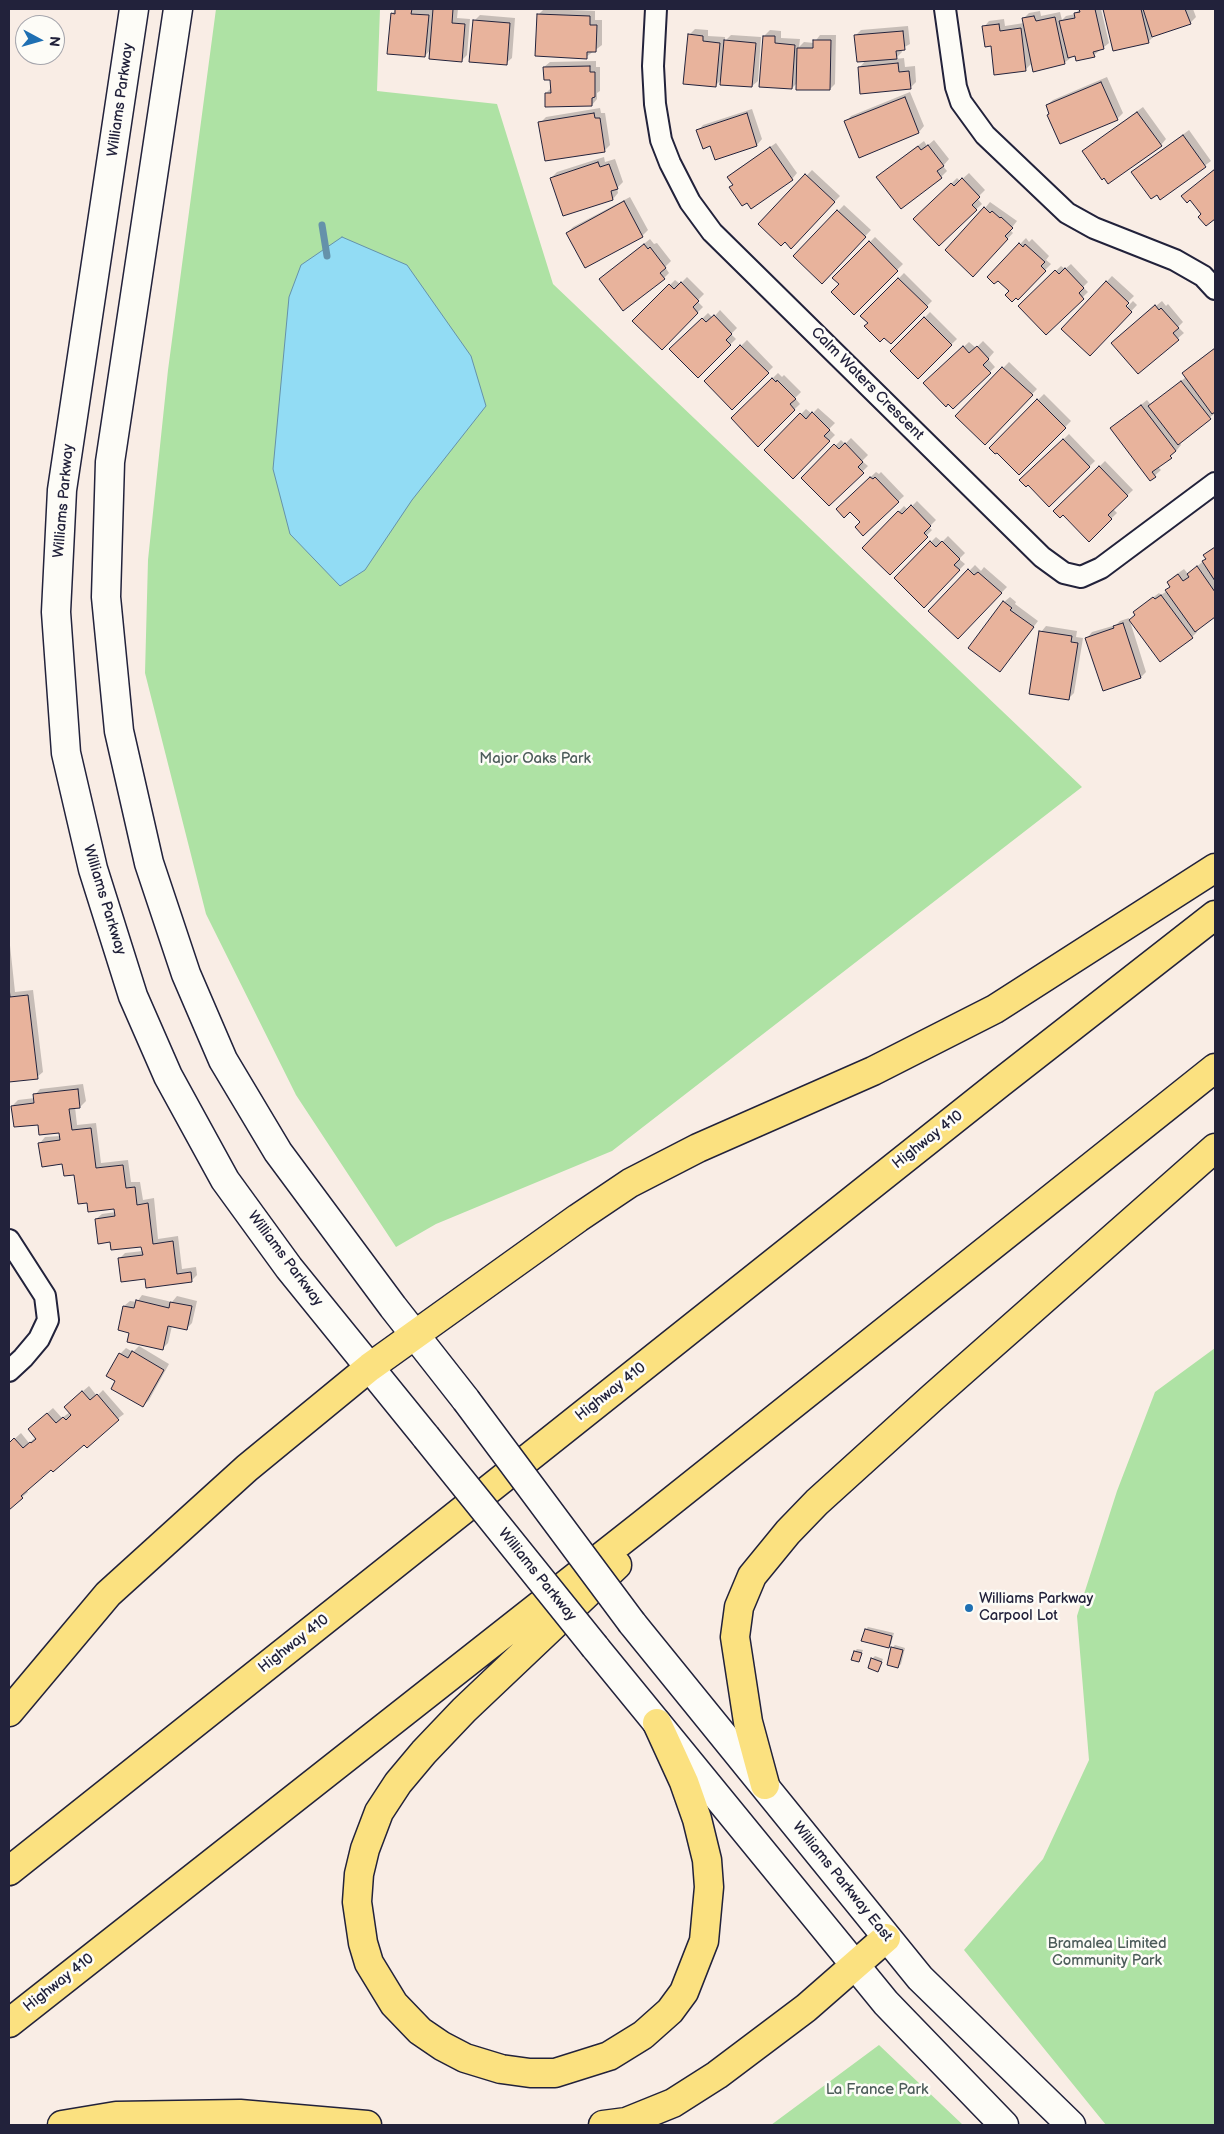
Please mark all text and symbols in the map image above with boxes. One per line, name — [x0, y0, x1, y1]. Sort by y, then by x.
north arrow — [15, 15, 65, 65]
text: N — [45, 35, 63, 48]
street label: Williams Parkway — [104, 42, 138, 158]
street label: Calm Waters Crescent — [807, 324, 927, 444]
street label: Williams Parkway — [50, 443, 78, 559]
park label: Major Oaks Park — [479, 750, 591, 768]
street label: Williams Parkway — [79, 843, 129, 957]
street label: Highway 410 — [889, 1107, 967, 1173]
street label: Williams Parkway — [243, 1208, 327, 1310]
street label: Highway 410 — [572, 1359, 650, 1425]
street label: Williams Parkway — [494, 1525, 580, 1625]
place label: Williams Parkway Carpool Lot — [979, 1590, 1093, 1625]
marker: Williams Parkway Carpool Lot — [963, 1602, 975, 1614]
street label: Highway 410 — [255, 1611, 333, 1677]
street label: Williams Parkway East — [788, 1819, 896, 1945]
park label: Bramalea Limited Community Park — [1047, 1935, 1167, 1970]
street label: Highway 410 — [20, 1950, 98, 2016]
park label: La France Park — [826, 2081, 928, 2099]

